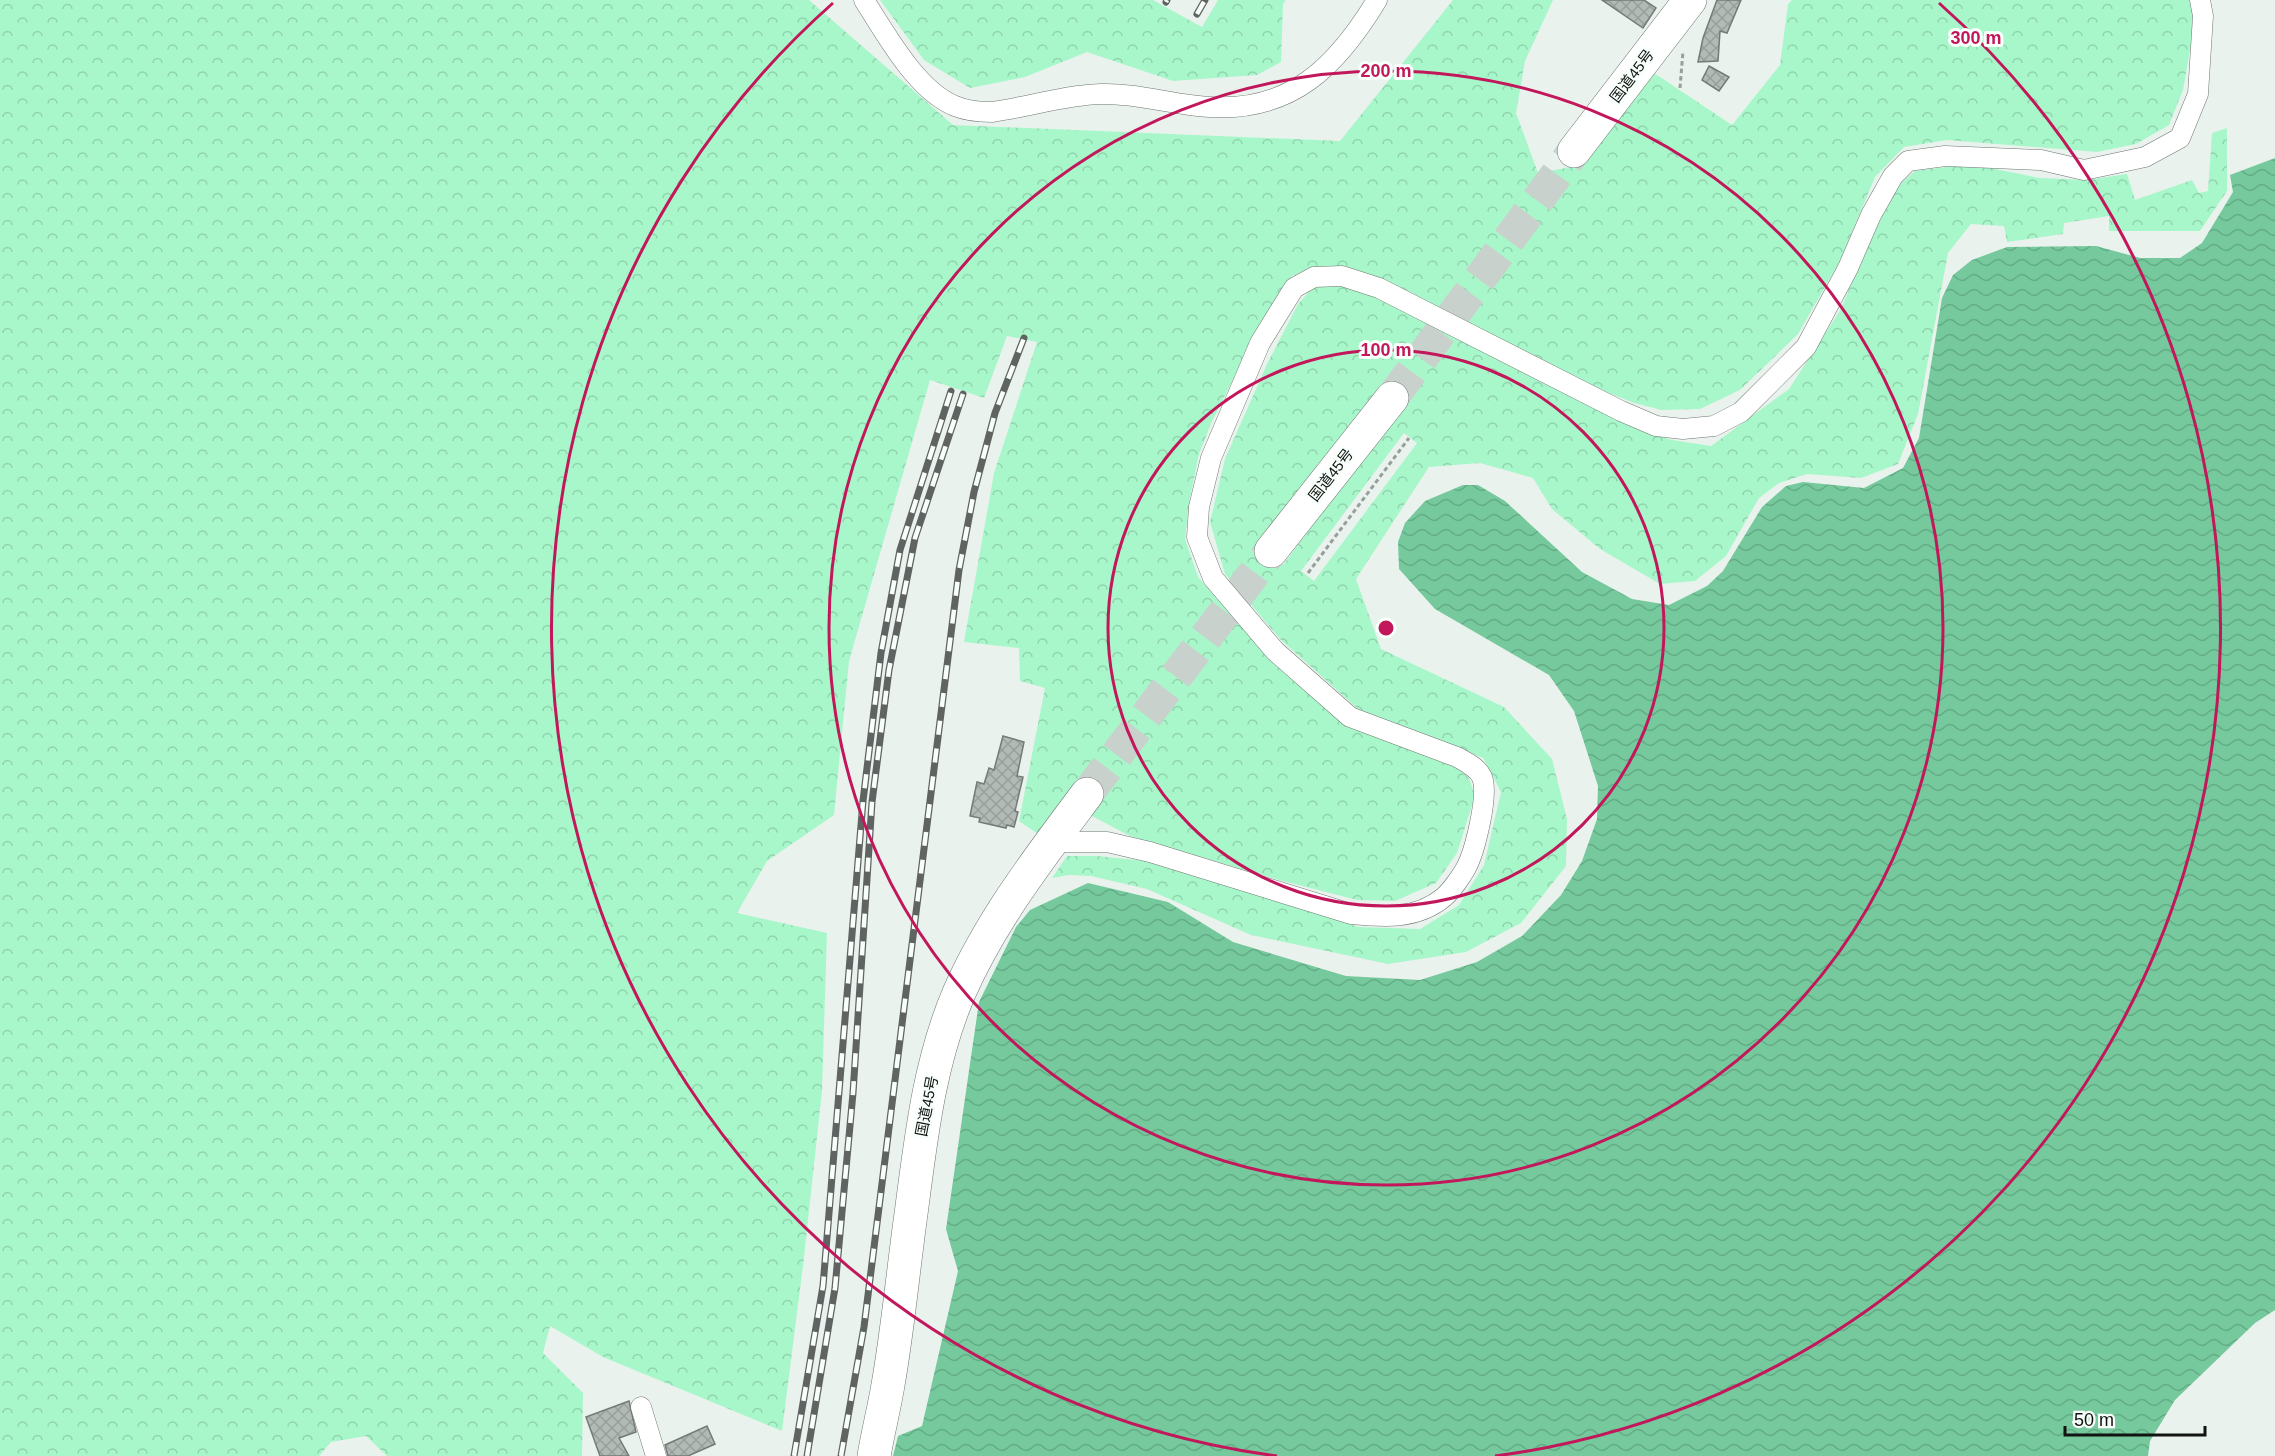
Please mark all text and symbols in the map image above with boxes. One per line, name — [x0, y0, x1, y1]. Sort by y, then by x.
text: 300 m — [1950, 28, 2002, 48]
street label: 国道45号 — [1606, 46, 1657, 105]
text: 200 m — [1360, 61, 1412, 81]
text: 100 m — [1360, 340, 1412, 360]
street label: 国道45号 — [1305, 445, 1356, 504]
centre of rings — [1376, 618, 1396, 638]
street label: 国道45号 — [912, 1074, 941, 1138]
scale bar — [2065, 1399, 2204, 1437]
text: 50 m — [2074, 1410, 2114, 1430]

